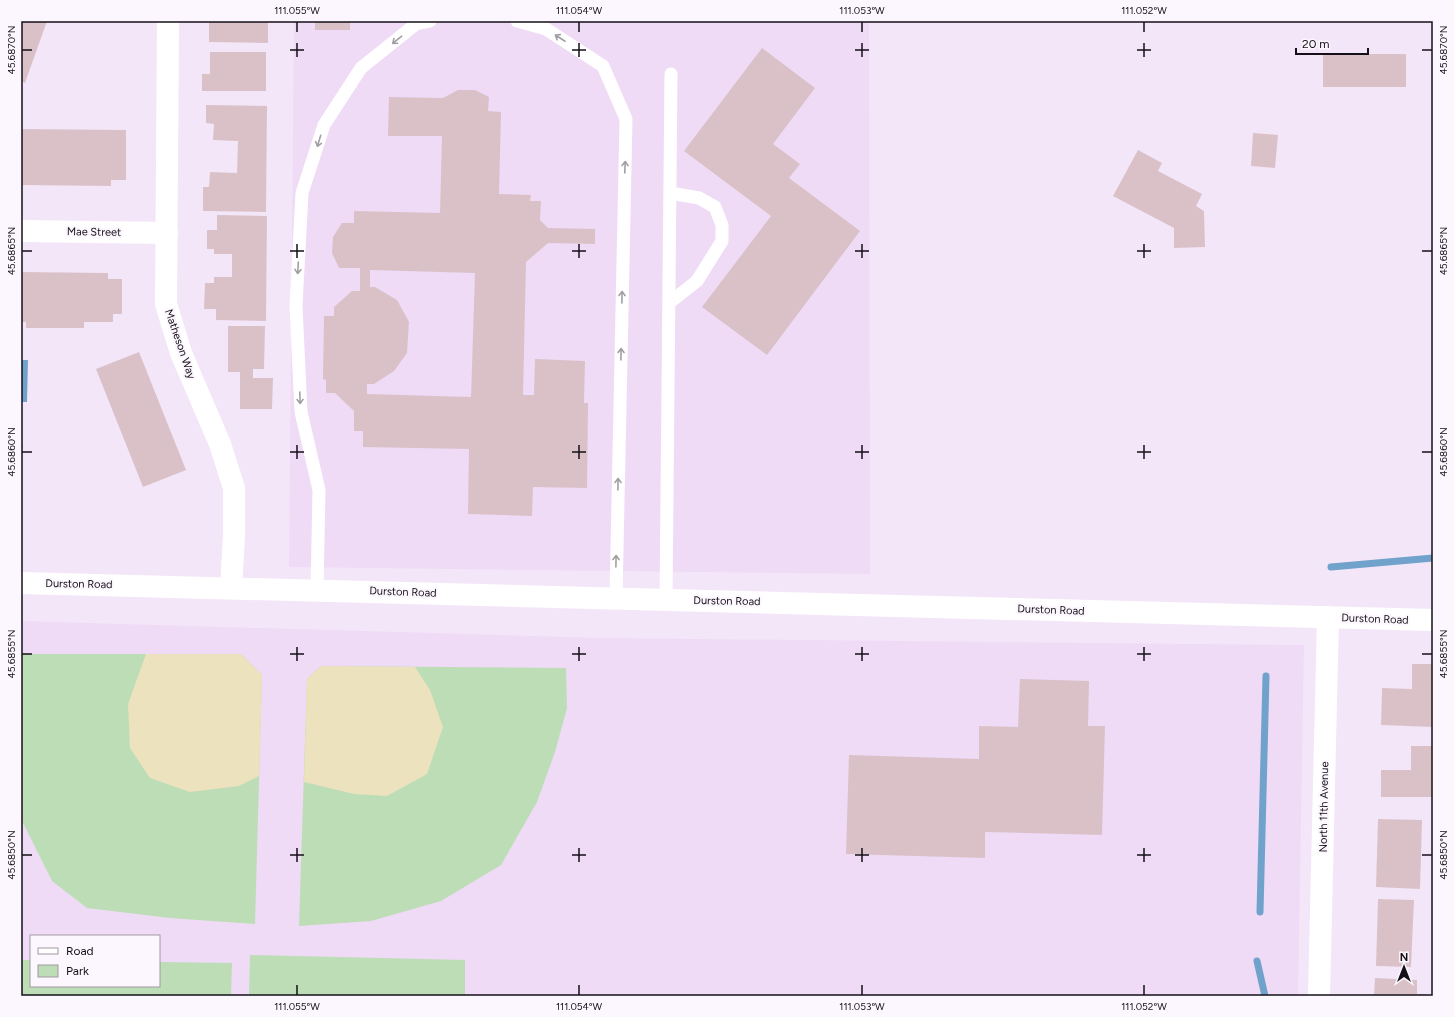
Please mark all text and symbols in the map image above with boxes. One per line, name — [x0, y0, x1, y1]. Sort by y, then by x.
text: 111.055°W — [274, 4, 320, 17]
text: 111.054°W — [556, 4, 602, 17]
text: 111.053°W — [839, 4, 885, 17]
text: 111.052°W — [1121, 4, 1167, 17]
text: 45.6870°N — [5, 25, 18, 75]
text: 45.6870°N — [1437, 25, 1450, 75]
scale bar — [1296, 30, 1368, 56]
one-way arrow — [554, 33, 565, 42]
one-way arrow — [391, 35, 402, 44]
text: 20 m — [1302, 37, 1330, 51]
one-way arrow — [315, 134, 322, 147]
one-way arrow — [621, 161, 629, 174]
street label: Mae Street — [67, 225, 121, 239]
text: 45.6865°N — [5, 227, 18, 275]
text: 45.6865°N — [1437, 227, 1450, 275]
one-way arrow — [295, 261, 302, 274]
one-way arrow — [618, 291, 626, 304]
street label: Matheson Way — [162, 307, 198, 381]
one-way arrow — [617, 348, 624, 361]
one-way arrow — [296, 391, 304, 404]
text: 45.6860°N — [5, 427, 18, 477]
text: 45.6860°N — [1437, 427, 1450, 477]
one-way arrow — [614, 478, 622, 491]
one-way arrow — [612, 555, 620, 568]
street label: Durston Road — [45, 577, 113, 591]
street label: Durston Road — [369, 584, 437, 600]
street label: Durston Road — [693, 594, 761, 608]
street label: Durston Road — [1017, 602, 1085, 618]
street label: Durston Road — [1341, 611, 1409, 627]
text: 45.6855°N — [5, 630, 18, 678]
text: 45.6855°N — [1437, 630, 1450, 678]
street label: North 11th Avenue — [1317, 761, 1331, 853]
text: 45.6850°N — [5, 830, 18, 880]
text: 45.6850°N — [1437, 830, 1450, 880]
legend — [30, 935, 160, 987]
text: Road — [66, 944, 94, 958]
north arrow — [1384, 947, 1424, 987]
text: N — [1400, 951, 1408, 964]
text: Park — [66, 964, 89, 978]
text: 111.055°W — [274, 1000, 320, 1013]
text: 111.054°W — [556, 1000, 602, 1013]
text: 111.053°W — [839, 1000, 885, 1013]
text: 111.052°W — [1121, 1000, 1167, 1013]

